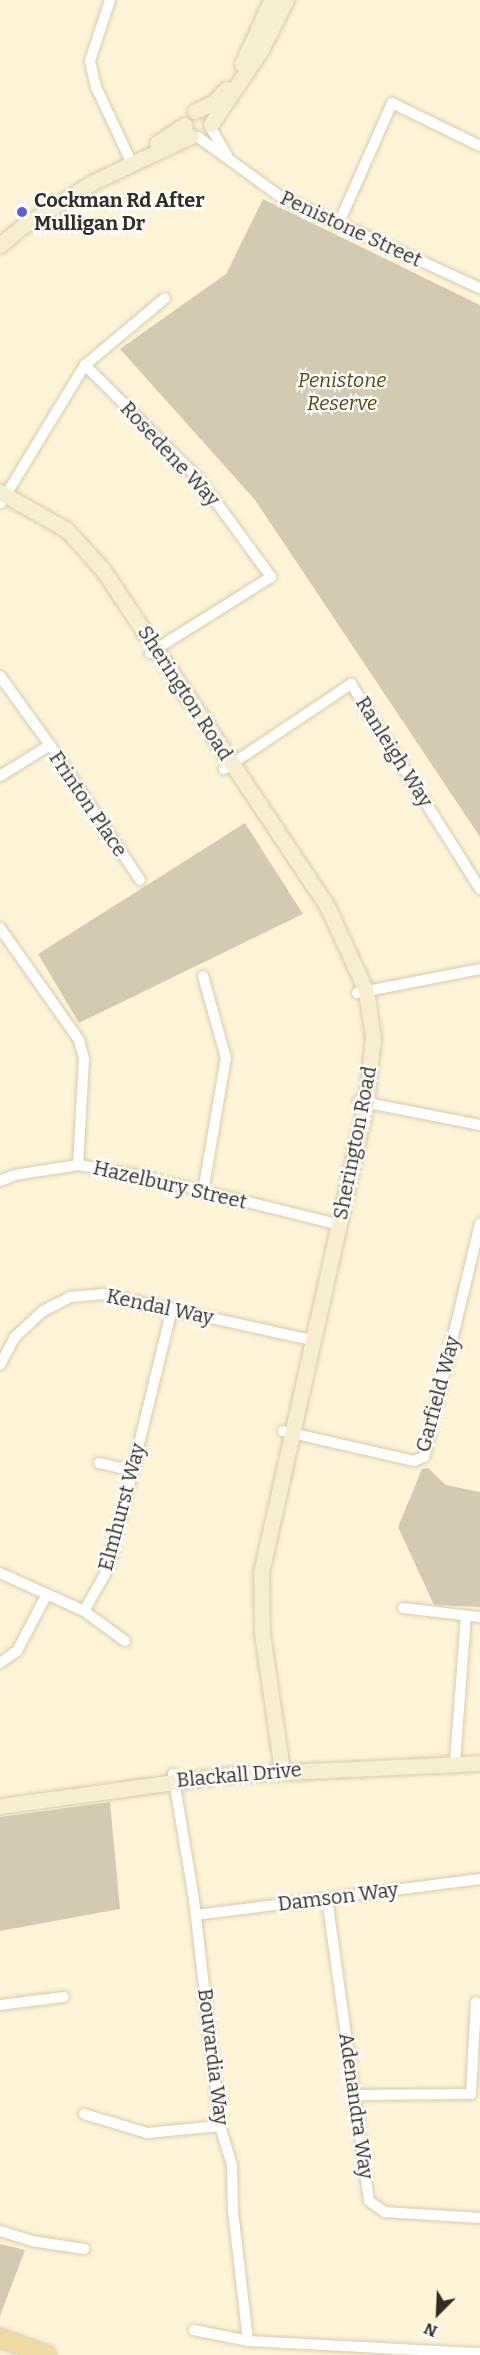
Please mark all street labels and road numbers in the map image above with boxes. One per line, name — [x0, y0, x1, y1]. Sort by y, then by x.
street label: Penistone Street — [276, 186, 426, 272]
street label: Rosedene Way — [115, 397, 225, 511]
street label: Sherington Road — [133, 621, 237, 765]
street label: Ranleigh Way — [350, 692, 438, 812]
street label: Frinton Place — [44, 747, 132, 861]
street label: Sherington Road — [328, 1064, 382, 1222]
street label: Hazelbury Street — [91, 1156, 249, 1214]
street label: Kendal Way — [104, 1284, 216, 1330]
street label: Garfield Way — [411, 1333, 465, 1455]
street label: Elmhurst Way — [93, 1441, 151, 1573]
street label: Blackall Drive — [175, 1758, 303, 1792]
street label: Damson Way — [276, 1878, 400, 1916]
street label: Bouvardia Way — [193, 1987, 233, 2127]
street label: Adenandra Way — [334, 2031, 378, 2181]

